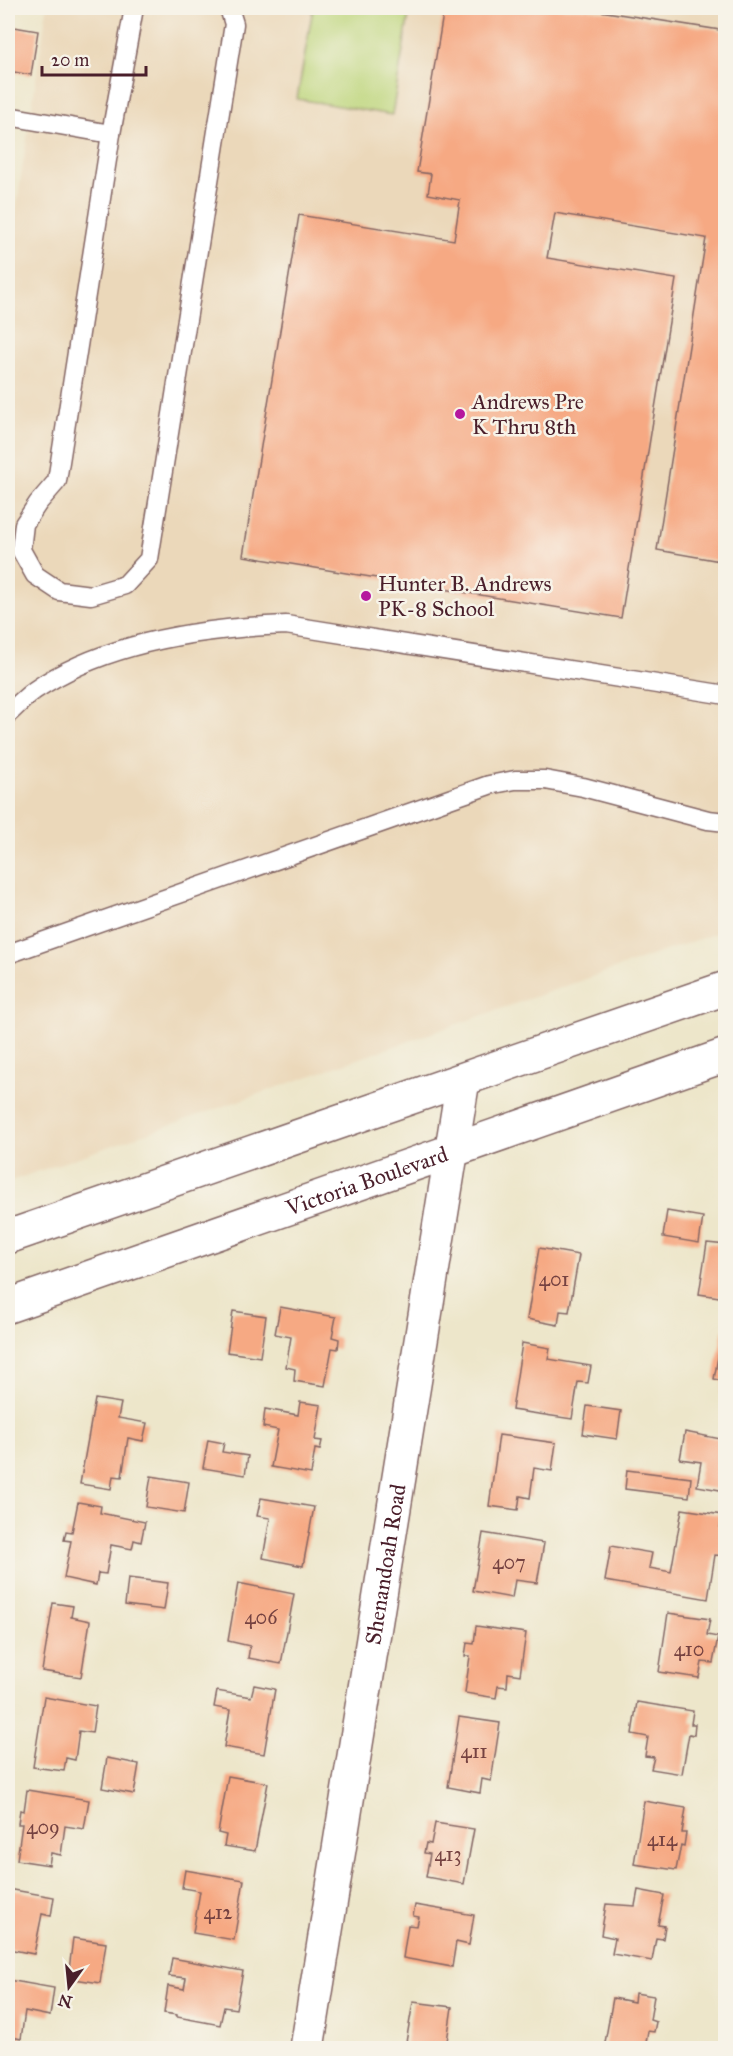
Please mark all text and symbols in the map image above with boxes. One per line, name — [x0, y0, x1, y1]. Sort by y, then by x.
scale bar — [42, 39, 146, 77]
text: 20 m — [51, 49, 89, 71]
place label: Andrews Pre K Thru 8th — [471, 388, 584, 440]
marker: Andrews Pre K Thru 8th — [453, 407, 467, 421]
place label: Hunter B. Andrews PK-8 School — [378, 570, 551, 622]
marker: Hunter B. Andrews PK-8 School — [359, 589, 373, 603]
street label: Victoria Boulevard — [281, 1140, 451, 1222]
house number: 401 — [539, 1267, 569, 1291]
street label: Shenandoah Road — [359, 1482, 412, 1647]
house number: 407 — [492, 1550, 526, 1574]
house number: 406 — [244, 1605, 278, 1629]
house number: 410 — [674, 1637, 704, 1661]
house number: 411 — [461, 1739, 488, 1763]
house number: 409 — [26, 1815, 60, 1839]
house number: 414 — [647, 1827, 678, 1851]
house number: 413 — [434, 1842, 462, 1866]
house number: 412 — [204, 1900, 233, 1924]
north arrow — [39, 1957, 99, 2017]
text: N — [56, 1990, 74, 2012]

